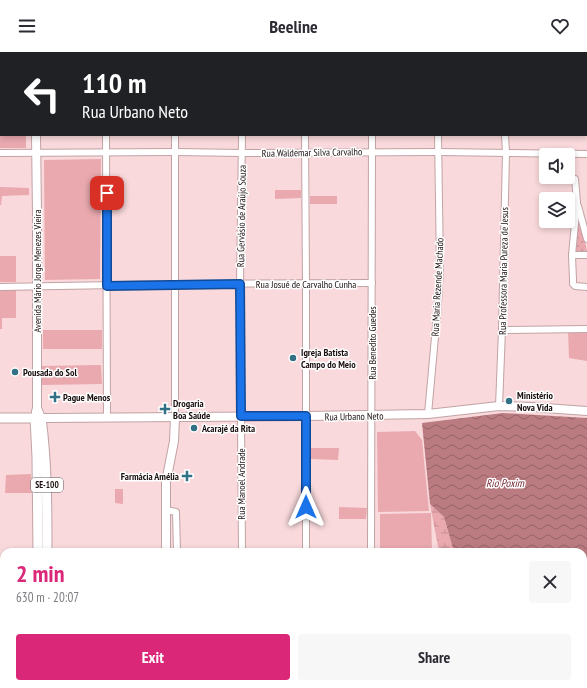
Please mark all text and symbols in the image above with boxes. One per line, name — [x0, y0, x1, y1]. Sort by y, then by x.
icon: menu — [16, 15, 38, 37]
text: Beeline — [269, 15, 318, 38]
icon: heart — [549, 15, 571, 37]
text: 110 m — [82, 64, 146, 101]
icon: left — [16, 68, 68, 120]
text: Rua Urbano Neto — [82, 100, 188, 123]
street label: Rua Waldemar Silva Carvalho — [262, 145, 362, 160]
map controls — [539, 148, 575, 228]
button: sound — [539, 148, 575, 184]
street label: Rua Gervásio de Araújo Souza — [234, 165, 249, 267]
pin — [90, 176, 124, 210]
icon: arrive — [96, 182, 118, 204]
button: layers — [539, 192, 575, 228]
street label: Rua Professora Maria Pureza de Jesus — [496, 206, 511, 335]
street label: Avenida Mário Jorge Menezes Vieira — [31, 210, 44, 332]
street label: Rua Maria Rezende Machado — [428, 237, 447, 337]
street label: Rua Josué de Carvalho Cunha — [256, 278, 356, 291]
street label: Rua Benedito Guedes — [366, 306, 379, 380]
place label: Igreja Batista Campo do Meio — [301, 346, 356, 371]
marker: Igreja Batista Campo do Meio — [288, 353, 298, 363]
place label: Pousada do Sol — [23, 366, 77, 379]
marker: Pousada do Sol — [10, 367, 20, 377]
place label: Ministério Nova Vida — [517, 389, 554, 414]
place label: Pague Menos — [63, 391, 111, 404]
marker: Pague Menos — [50, 392, 60, 402]
marker: Ministério Nova Vida — [504, 396, 514, 406]
place label: Drogaria Boa Saúde — [173, 397, 210, 422]
marker: Drogaria Boa Saúde — [160, 404, 170, 414]
street label: Rua Urbano Neto — [324, 409, 384, 424]
place label: Acarajé da Rita — [201, 422, 255, 435]
marker: Acarajé da Rita — [189, 423, 199, 433]
street label: Rua Manoel Andrade — [235, 448, 248, 520]
place label: Farmácia Amélia — [121, 470, 179, 483]
marker: Farmácia Amélia — [182, 471, 192, 481]
water label: Rio Poxim — [486, 476, 525, 490]
road number: SE-100 — [31, 478, 63, 492]
position arrow — [285, 486, 327, 528]
text: 2 min — [16, 558, 64, 589]
button: close — [529, 561, 571, 603]
text: 630 m · 20:07 — [16, 589, 79, 606]
button: Exit — [16, 634, 290, 680]
button: Share — [298, 634, 571, 680]

